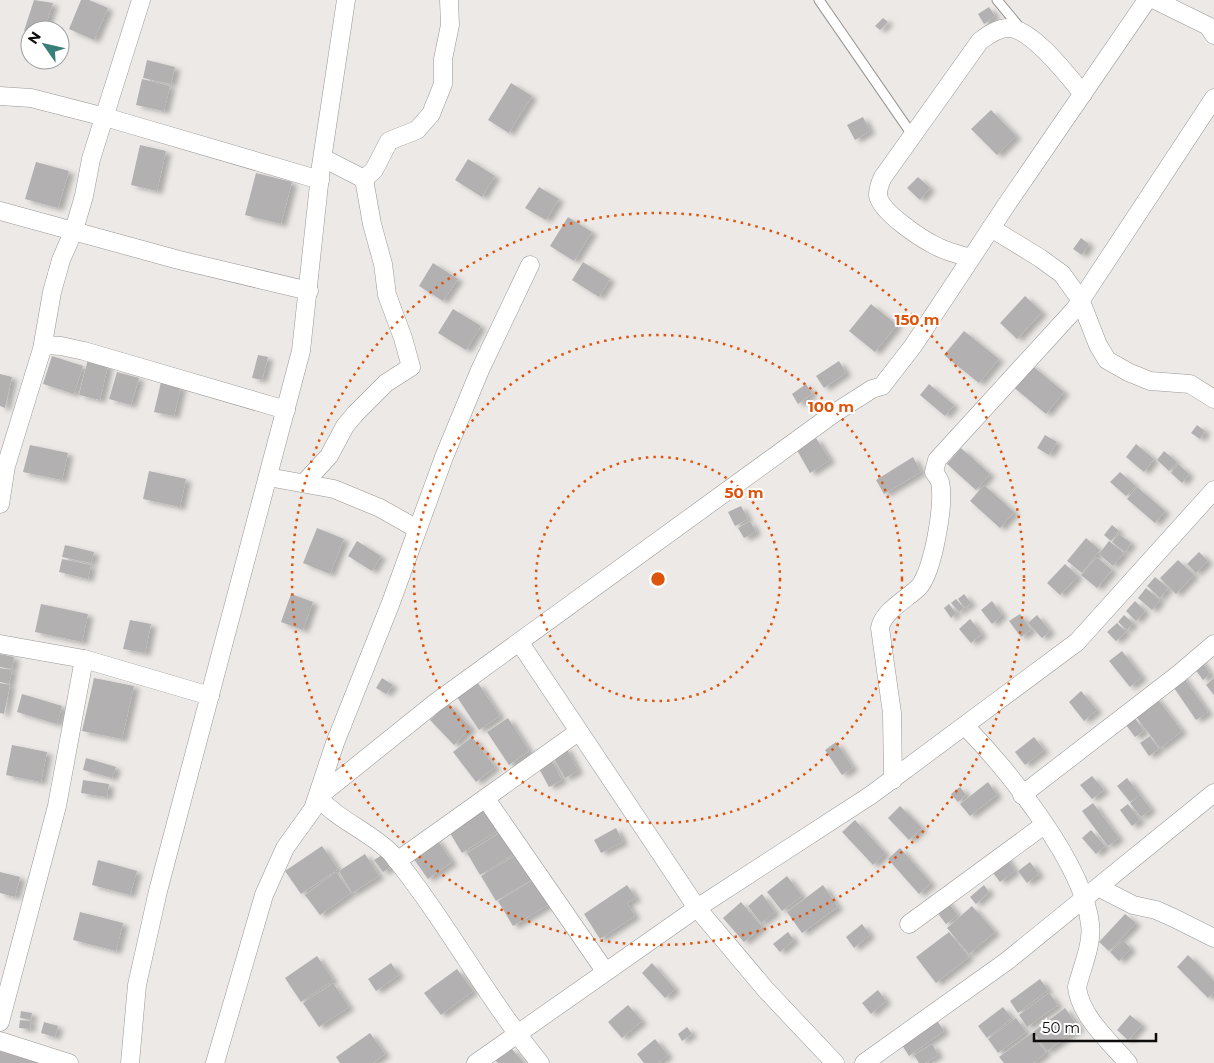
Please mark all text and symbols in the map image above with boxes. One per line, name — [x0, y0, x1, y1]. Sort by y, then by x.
north arrow — [20, 20, 70, 70]
text: N — [24, 28, 45, 47]
text: 150 m — [895, 310, 939, 329]
text: 100 m — [808, 397, 854, 416]
text: 50 m — [724, 483, 764, 502]
centre of rings — [649, 570, 667, 588]
scale bar — [1034, 1010, 1156, 1042]
text: 50 m — [1042, 1018, 1080, 1037]

